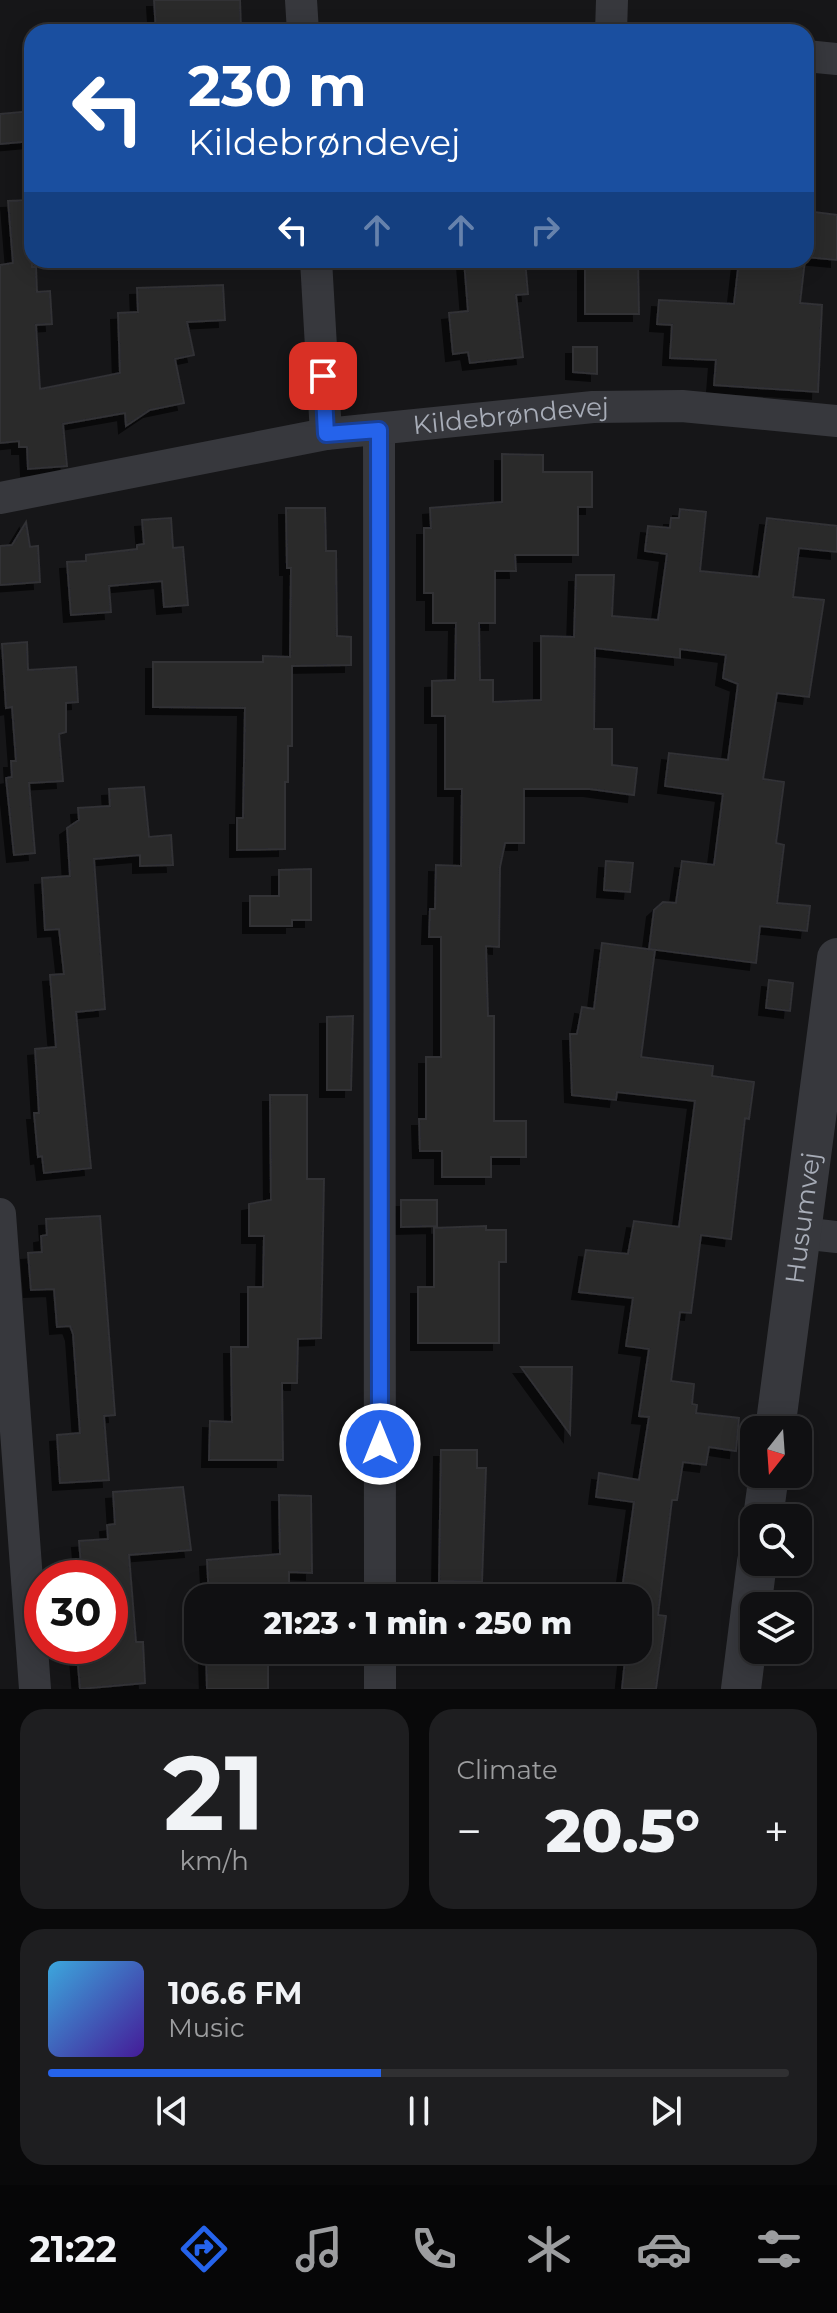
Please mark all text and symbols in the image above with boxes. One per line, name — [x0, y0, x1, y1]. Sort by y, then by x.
text: 230 m — [188, 52, 367, 120]
icon: left — [56, 56, 160, 160]
text: Kildebrøndevej — [188, 120, 461, 164]
icon: left — [271, 208, 315, 252]
icon: ahead — [355, 208, 399, 252]
icon: ahead — [439, 208, 483, 252]
icon: right — [523, 208, 567, 252]
pin — [289, 342, 357, 410]
icon: arrive — [301, 354, 345, 398]
street label: Kildebrøndevej — [411, 391, 609, 441]
street label: Husumvej — [778, 1150, 827, 1286]
position arrow — [338, 1402, 422, 1486]
north arrow — [740, 1416, 812, 1488]
map controls — [740, 1416, 812, 1664]
button: search — [740, 1504, 812, 1576]
speed limit sign: 30 — [24, 1560, 128, 1664]
button: layers — [740, 1592, 812, 1664]
text: 21:23 · 1 min · 250 m — [264, 1605, 572, 1642]
text: 21 — [163, 1729, 265, 1856]
text: Climate — [457, 1754, 558, 1786]
text: 20.5° — [546, 1794, 700, 1867]
text: − — [457, 1804, 482, 1858]
text: + — [764, 1804, 789, 1858]
text: km/h — [180, 1845, 249, 1877]
text: 106.6 FM — [168, 1975, 302, 2012]
text: Music — [168, 2012, 245, 2044]
icon: previous — [150, 2089, 194, 2133]
icon: pause — [397, 2089, 441, 2133]
icon: next — [644, 2089, 688, 2133]
icon: directions — [176, 2221, 232, 2277]
icon: music — [291, 2221, 347, 2277]
icon: phone — [406, 2221, 462, 2277]
icon: climate — [521, 2221, 577, 2277]
icon: car — [636, 2221, 692, 2277]
icon: filters — [751, 2221, 807, 2277]
text: 21:22 — [30, 2227, 117, 2271]

